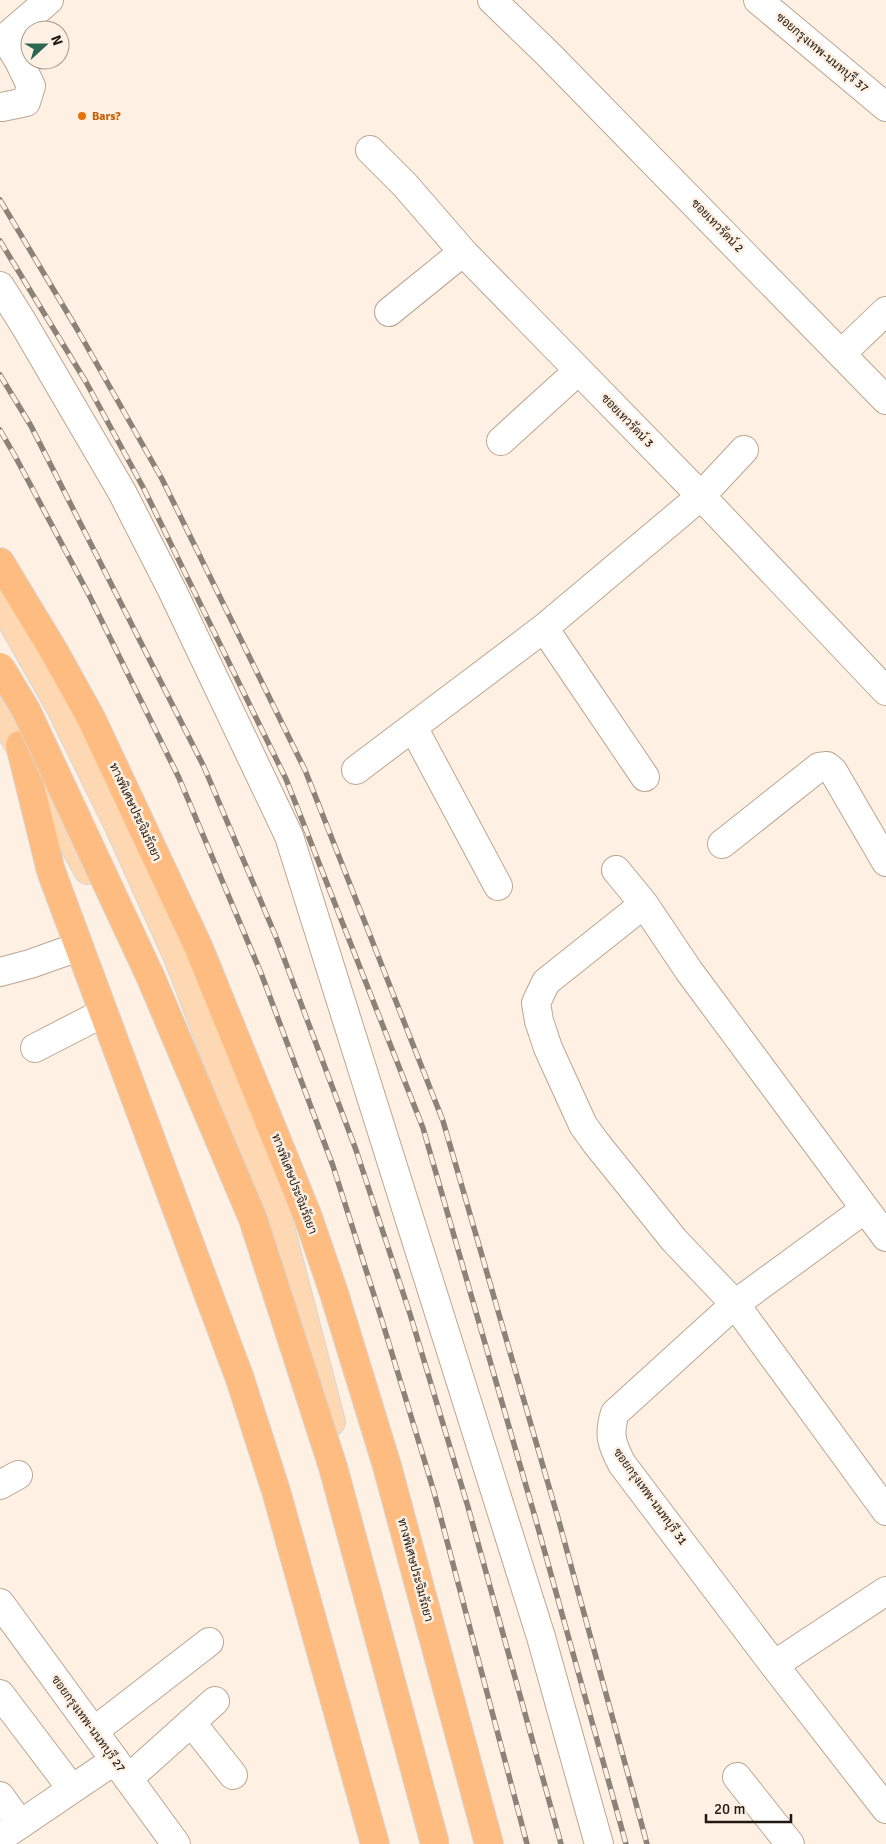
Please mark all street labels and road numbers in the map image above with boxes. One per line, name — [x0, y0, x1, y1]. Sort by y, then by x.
street label: ซอยกรุงเทพ-นนทบุรี 37 — [772, 9, 872, 97]
street label: ซอยเทวรัตน์ 2 — [688, 195, 747, 256]
street label: ซอยเทวรัตน์ 3 — [598, 390, 657, 451]
street label: ทางพิเศษประจิมรัถยา — [106, 761, 164, 863]
street label: ทางพิเศษประจิมรัถยา — [268, 1132, 320, 1236]
street label: ซอยกรุงเทพ-นนทบุรี 31 — [609, 1445, 691, 1549]
street label: ทางพิเศษประจิมรัถยา — [394, 1517, 436, 1623]
street label: ซอยกรุงเทพ-นนทบุรี 27 — [47, 1672, 129, 1776]

